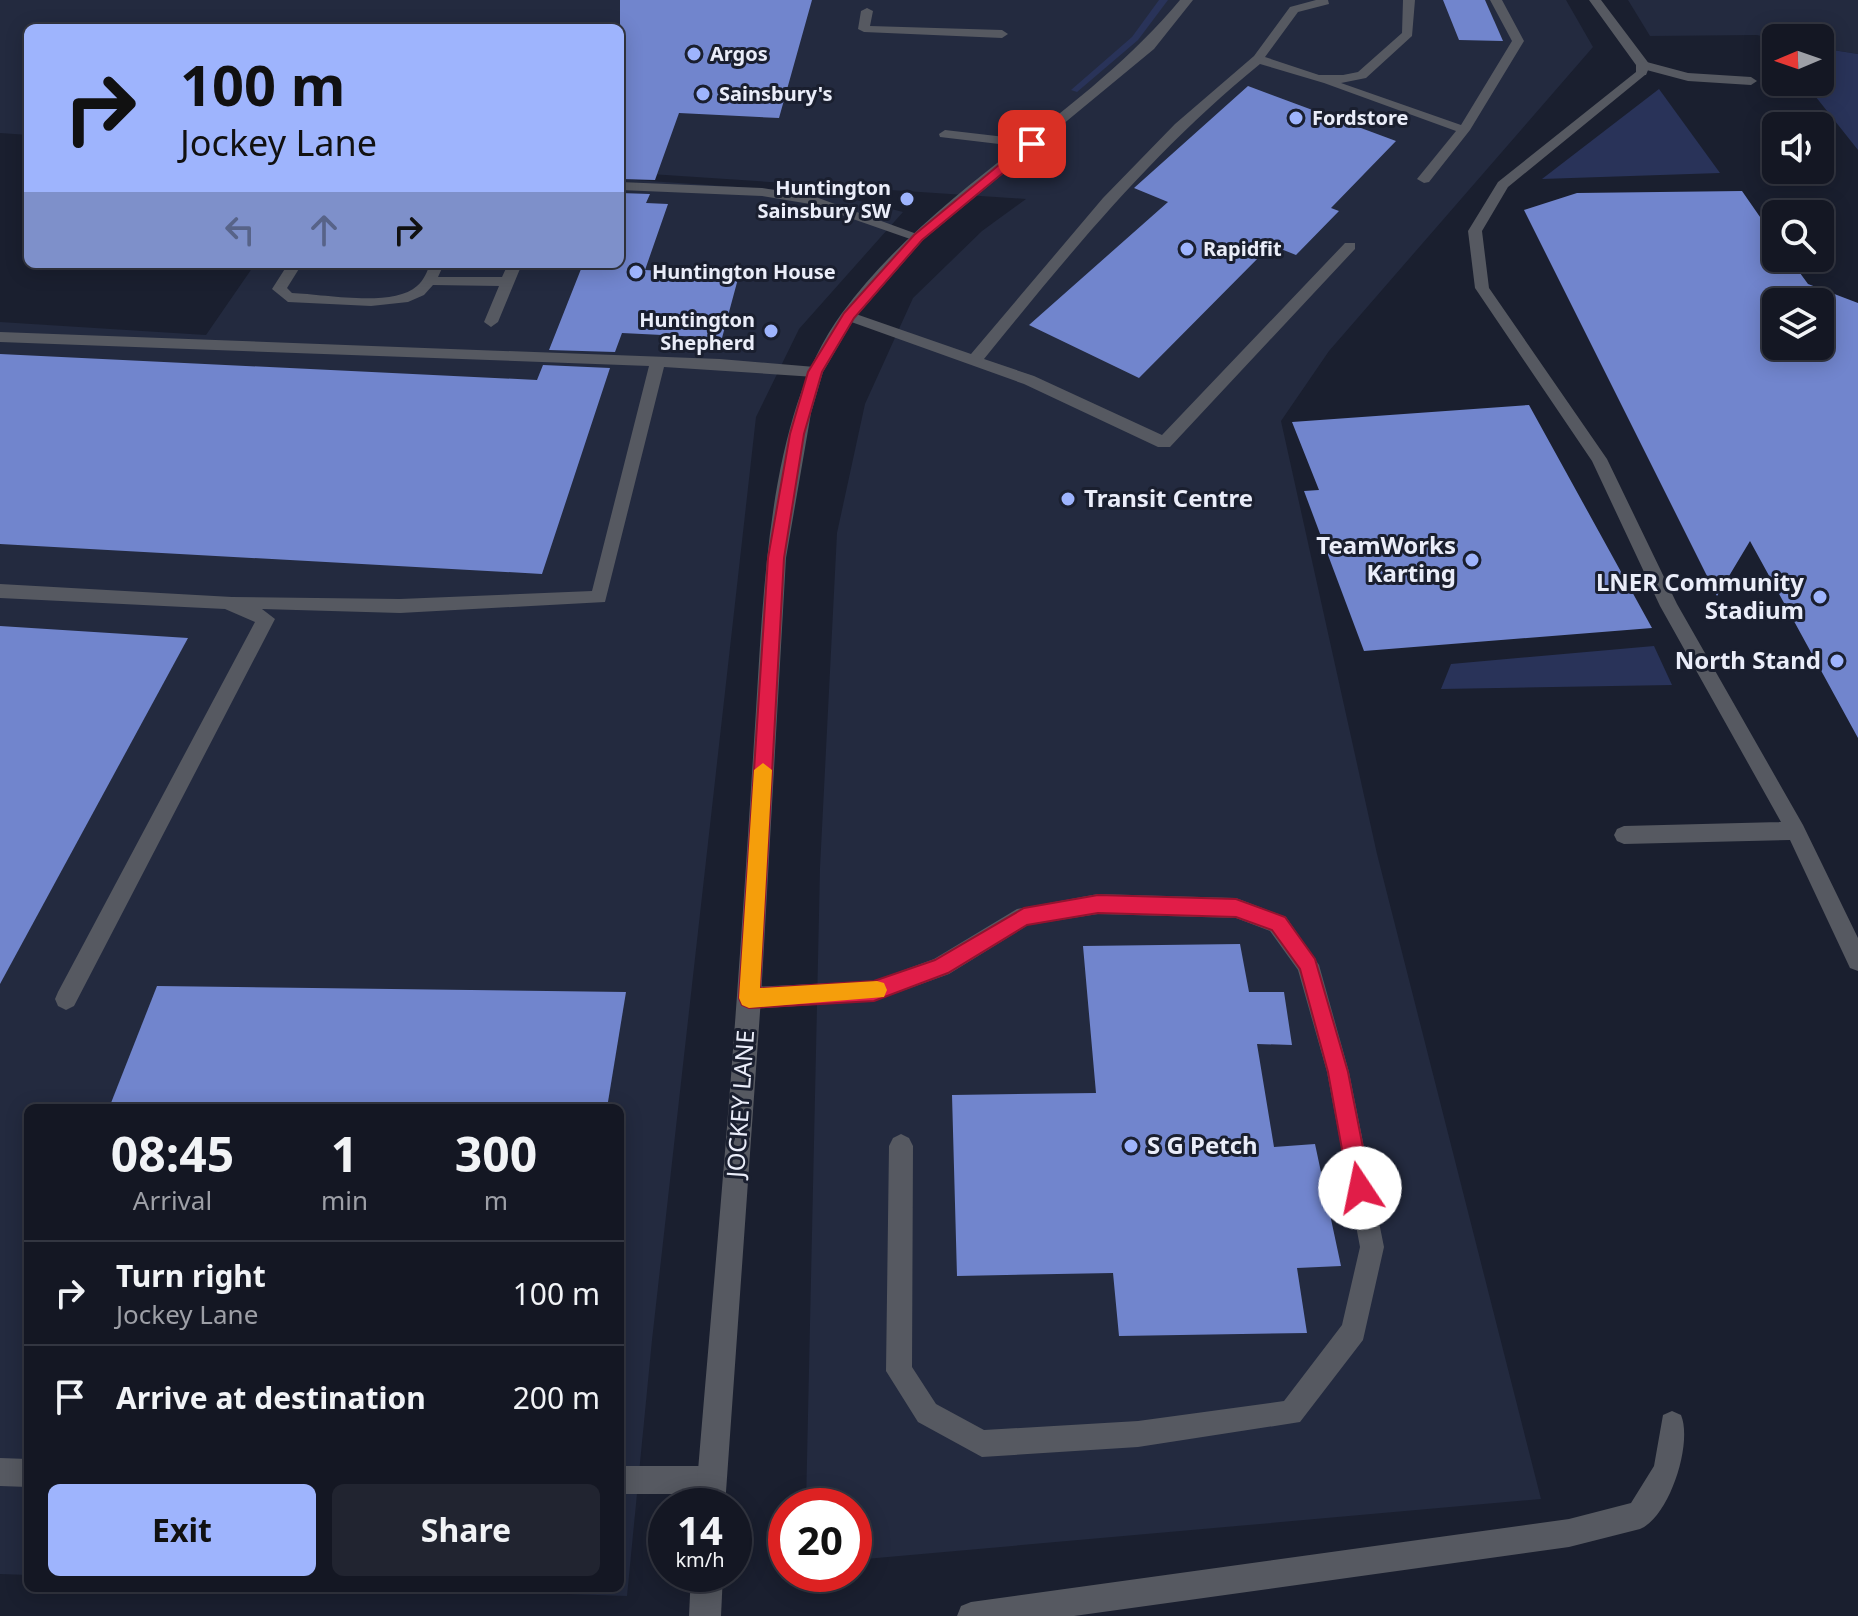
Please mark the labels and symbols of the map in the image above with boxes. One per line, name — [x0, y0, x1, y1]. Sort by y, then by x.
north arrow — [1762, 24, 1834, 96]
place label: Argos — [710, 40, 768, 67]
marker: Argos — [685, 45, 703, 63]
place label: Sainsbury's — [719, 80, 833, 107]
marker: Sainsbury's — [694, 85, 712, 103]
place label: Fordstore — [1312, 104, 1408, 131]
marker: Fordstore — [1287, 109, 1305, 127]
pin — [998, 110, 1066, 178]
place label: Huntington Sainsbury SW — [757, 174, 892, 224]
marker: Huntington Sainsbury SW — [898, 190, 916, 208]
place label: Rapidfit — [1203, 235, 1282, 262]
marker: Rapidfit — [1178, 240, 1196, 258]
place label: Huntington House — [652, 258, 836, 285]
marker: Huntington House — [627, 263, 645, 281]
place label: Huntington Shepherd — [639, 306, 755, 356]
marker: Huntington Shepherd — [762, 322, 780, 340]
place label: Transit Centre — [1084, 481, 1253, 514]
marker: Transit Centre — [1059, 490, 1077, 508]
place label: TeamWorks Karting — [1316, 528, 1456, 589]
marker: TeamWorks Karting — [1463, 551, 1481, 569]
place label: LNER Community Stadium — [1596, 565, 1804, 626]
marker: LNER Community Stadium — [1811, 588, 1829, 606]
place label: North Stand — [1675, 643, 1821, 676]
marker: North Stand — [1828, 652, 1846, 670]
street label: JOCKEY LANE — [718, 1029, 761, 1181]
place label: S G Petch — [1147, 1128, 1258, 1161]
marker: S G Petch — [1122, 1137, 1140, 1155]
position arrow — [1318, 1146, 1402, 1230]
speed limit sign: 20 — [768, 1488, 872, 1592]

